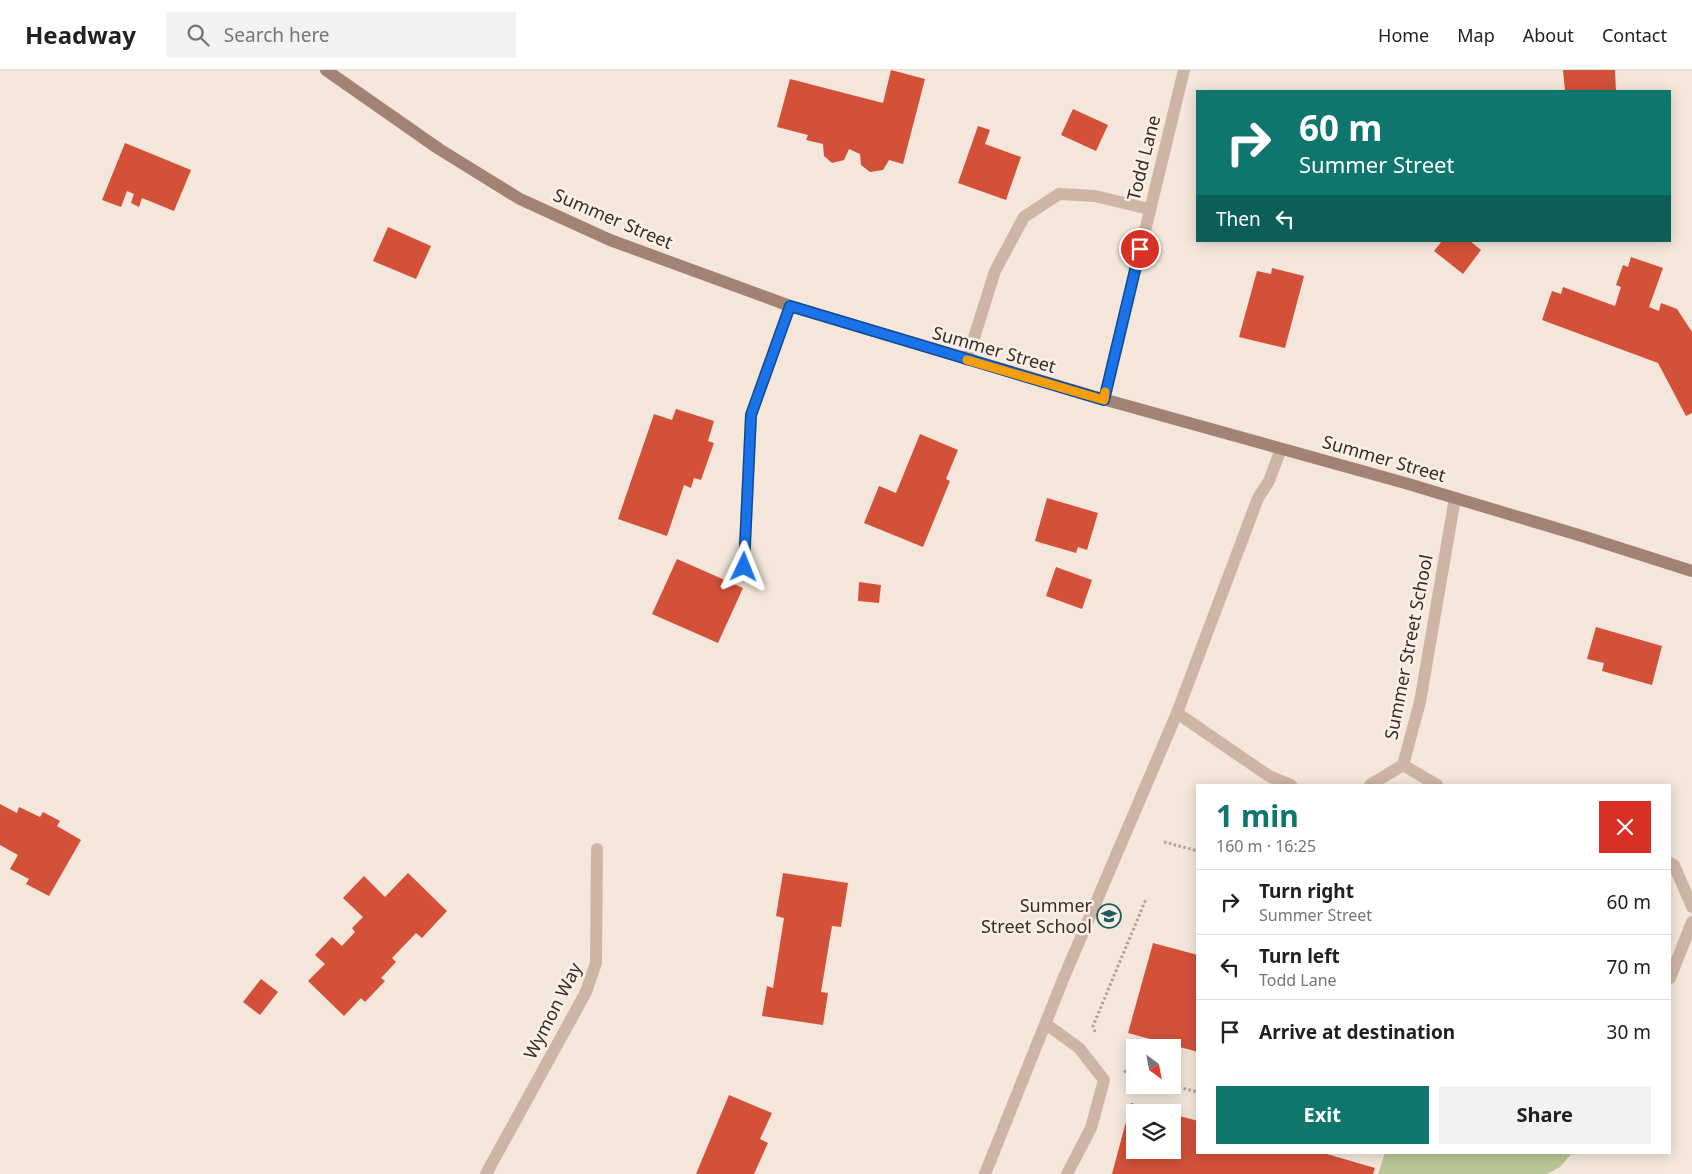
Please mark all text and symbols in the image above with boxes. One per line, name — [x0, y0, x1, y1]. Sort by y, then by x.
search box — [166, 12, 516, 57]
text: Headway — [25, 18, 136, 51]
icon: search — [184, 21, 212, 49]
text: Search here — [224, 22, 330, 48]
text: Home — [1378, 23, 1429, 47]
text: Map — [1457, 23, 1495, 47]
text: About — [1523, 23, 1574, 47]
text: Contact — [1602, 23, 1667, 47]
text: 60 m — [1299, 104, 1382, 151]
icon: right — [1216, 110, 1281, 175]
street label: Todd Lane — [1121, 113, 1165, 203]
text: Summer Street — [1299, 149, 1454, 179]
street label: Summer Street — [550, 182, 677, 254]
icon: left — [1271, 205, 1299, 233]
text: Then — [1216, 206, 1261, 232]
pin — [1119, 228, 1161, 270]
icon: arrive — [1126, 235, 1154, 263]
street label: Summer Street — [930, 320, 1059, 378]
street label: Summer Street — [1320, 429, 1449, 487]
position arrow — [717, 540, 769, 592]
street label: Summer Street School — [1378, 552, 1438, 741]
text: 1 min — [1216, 795, 1299, 836]
button: close — [1599, 801, 1651, 853]
text: 160 m · 16:25 — [1216, 835, 1316, 857]
text: Turn right — [1259, 878, 1354, 904]
icon: right — [1216, 888, 1244, 916]
text: 60 m — [1607, 889, 1651, 915]
place label: Summer Street School — [981, 893, 1093, 938]
school or university icon: Summer Street School — [1096, 903, 1122, 929]
text: Summer Street — [1259, 904, 1372, 926]
text: Turn left — [1259, 943, 1340, 969]
icon: left — [1216, 953, 1244, 981]
text: 70 m — [1607, 954, 1651, 980]
street label: Wymon Way — [518, 958, 587, 1063]
text: Todd Lane — [1259, 969, 1337, 991]
icon: arrive — [1216, 1018, 1244, 1046]
text: Arrive at destination — [1259, 1019, 1455, 1045]
text: 30 m — [1607, 1019, 1651, 1045]
north arrow — [1126, 1039, 1181, 1094]
map controls — [1126, 1039, 1181, 1159]
button: Exit — [1216, 1086, 1429, 1144]
button: Share — [1439, 1086, 1651, 1144]
button: layers — [1126, 1104, 1181, 1159]

